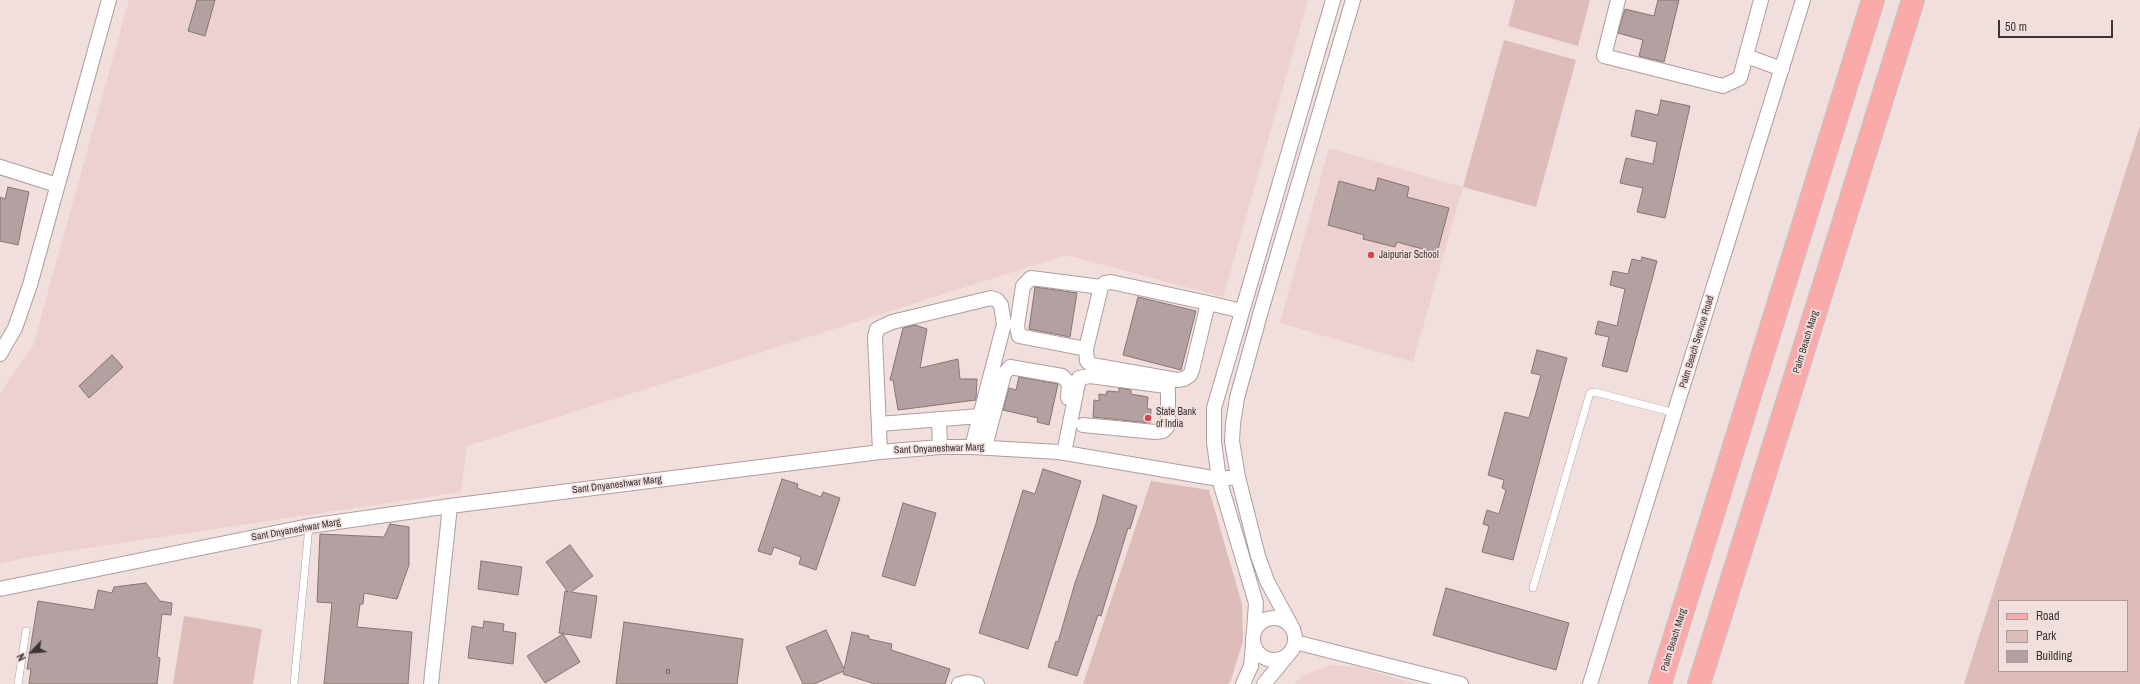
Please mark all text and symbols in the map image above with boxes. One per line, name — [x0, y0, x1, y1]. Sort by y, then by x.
scale bar — [2000, 12, 2115, 38]
text: 50 m — [2005, 19, 2027, 35]
place label: Jaipuriar School — [1379, 249, 1439, 261]
marker: Jaipuriar School — [1366, 250, 1376, 260]
street label: Palm Beach Service Road — [1677, 294, 1717, 390]
street label: Palm Beach Marg — [1791, 309, 1821, 375]
place label: State Bank of India — [1156, 406, 1196, 430]
marker: State Bank of India — [1143, 413, 1153, 423]
street label: Sant Dnyaneshwar Marg — [894, 441, 984, 457]
street label: Sant Dnyaneshwar Marg — [571, 474, 663, 496]
street label: Sant Dnyaneshwar Marg — [251, 516, 341, 544]
legend — [1998, 600, 2128, 672]
street label: Palm Beach Marg — [1659, 607, 1689, 673]
text: Road — [2036, 608, 2060, 624]
text: Park — [2036, 628, 2056, 644]
north arrow — [12, 632, 52, 672]
text: Building — [2036, 648, 2072, 664]
text: N — [13, 651, 29, 663]
house number: D — [666, 667, 670, 677]

